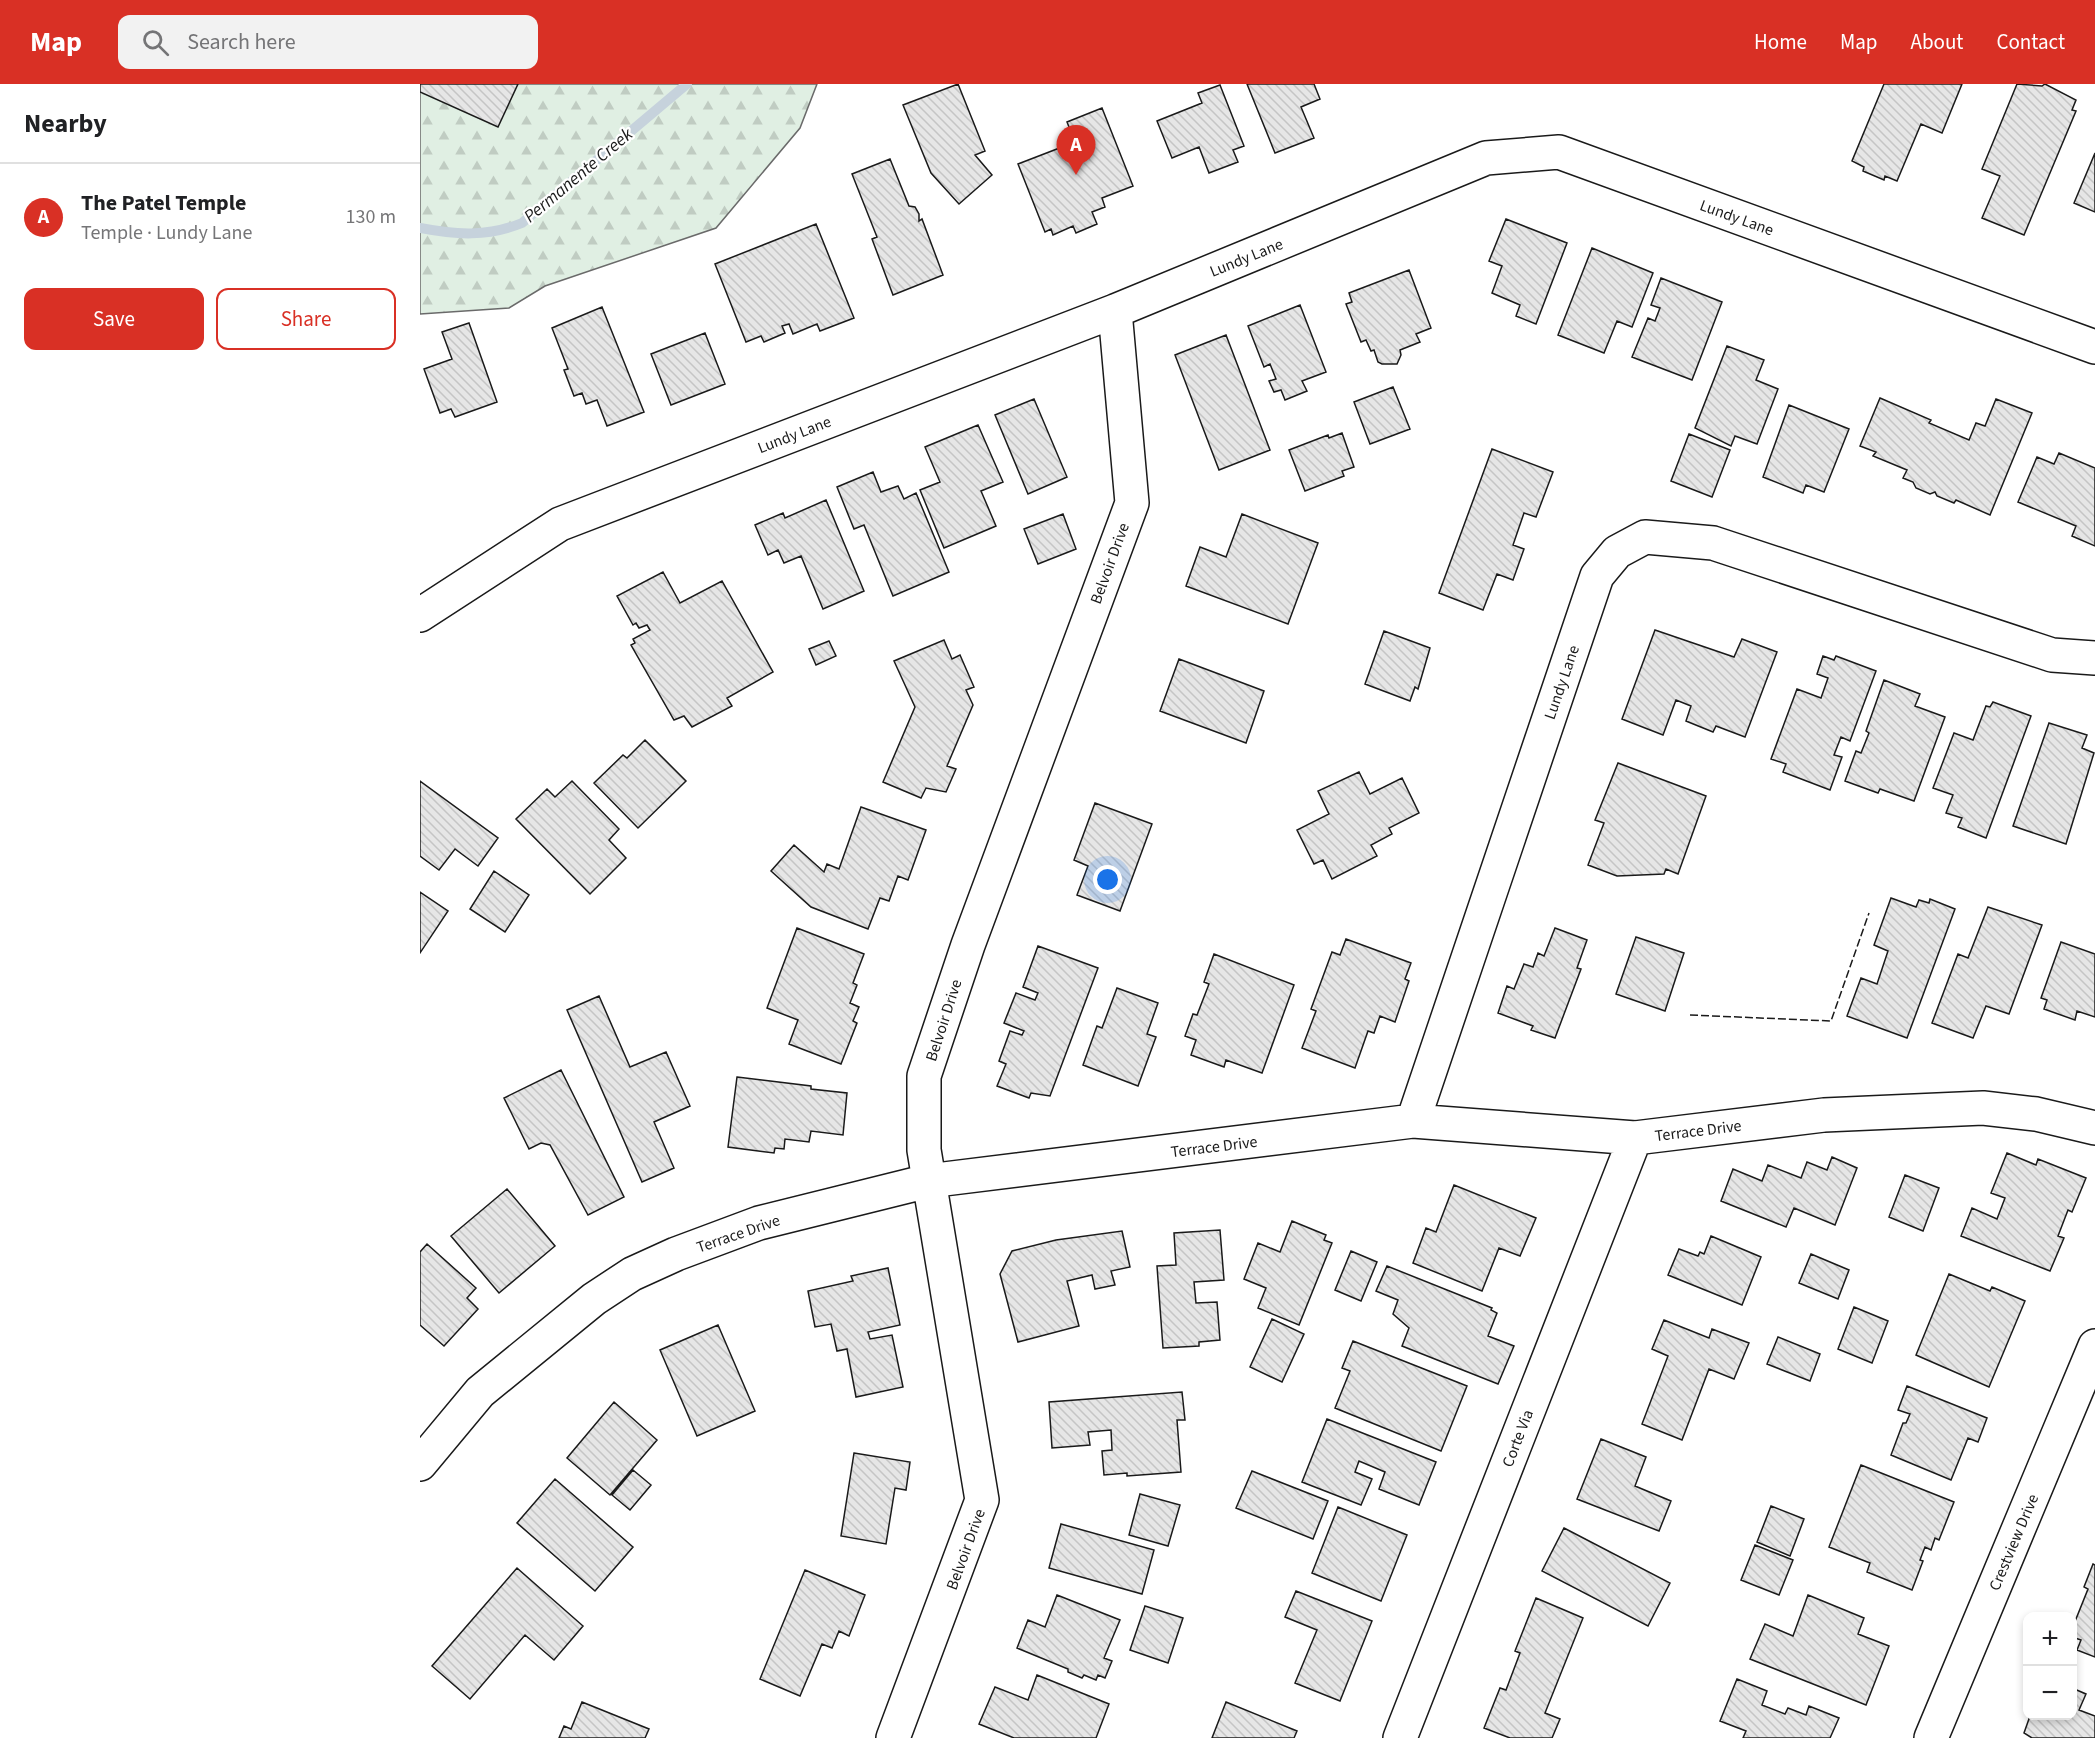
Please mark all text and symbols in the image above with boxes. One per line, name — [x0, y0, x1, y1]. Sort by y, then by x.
search box — [118, 15, 538, 69]
text: Map — [30, 22, 82, 62]
icon: search — [139, 26, 172, 59]
text: Search here — [187, 26, 296, 58]
text: Home — [1754, 27, 1807, 57]
text: Map — [1840, 27, 1878, 57]
text: About — [1911, 27, 1963, 57]
text: Contact — [1996, 27, 2065, 57]
text: Nearby — [24, 105, 107, 142]
water label: Permanente Creek — [518, 122, 639, 229]
pin: A — [1056, 126, 1096, 175]
text: The Patel Temple — [81, 187, 246, 219]
street label: Lundy Lane — [1697, 194, 1777, 241]
text: A — [38, 203, 49, 231]
text: 130 m — [346, 203, 396, 231]
text: Temple · Lundy Lane — [81, 219, 252, 247]
street label: Lundy Lane — [1206, 233, 1286, 283]
button: Save — [24, 288, 204, 350]
button: Share — [216, 288, 396, 350]
street label: Lundy Lane — [754, 411, 834, 459]
street label: Belvoir Drive — [1085, 520, 1135, 607]
street label: Lundy Lane — [1539, 642, 1585, 722]
your location — [1093, 865, 1122, 894]
street label: Belvoir Drive — [920, 976, 968, 1064]
street label: Terrace Drive — [1654, 1115, 1743, 1147]
street label: Terrace Drive — [1170, 1131, 1259, 1163]
street label: Terrace Drive — [694, 1209, 783, 1259]
street label: Corte Via — [1497, 1406, 1539, 1470]
street label: Crestview Drive — [1984, 1491, 2044, 1594]
street label: Belvoir Drive — [941, 1506, 991, 1593]
map controls — [2023, 1612, 2077, 1720]
button: + — [2023, 1612, 2077, 1666]
button: − — [2023, 1666, 2077, 1720]

